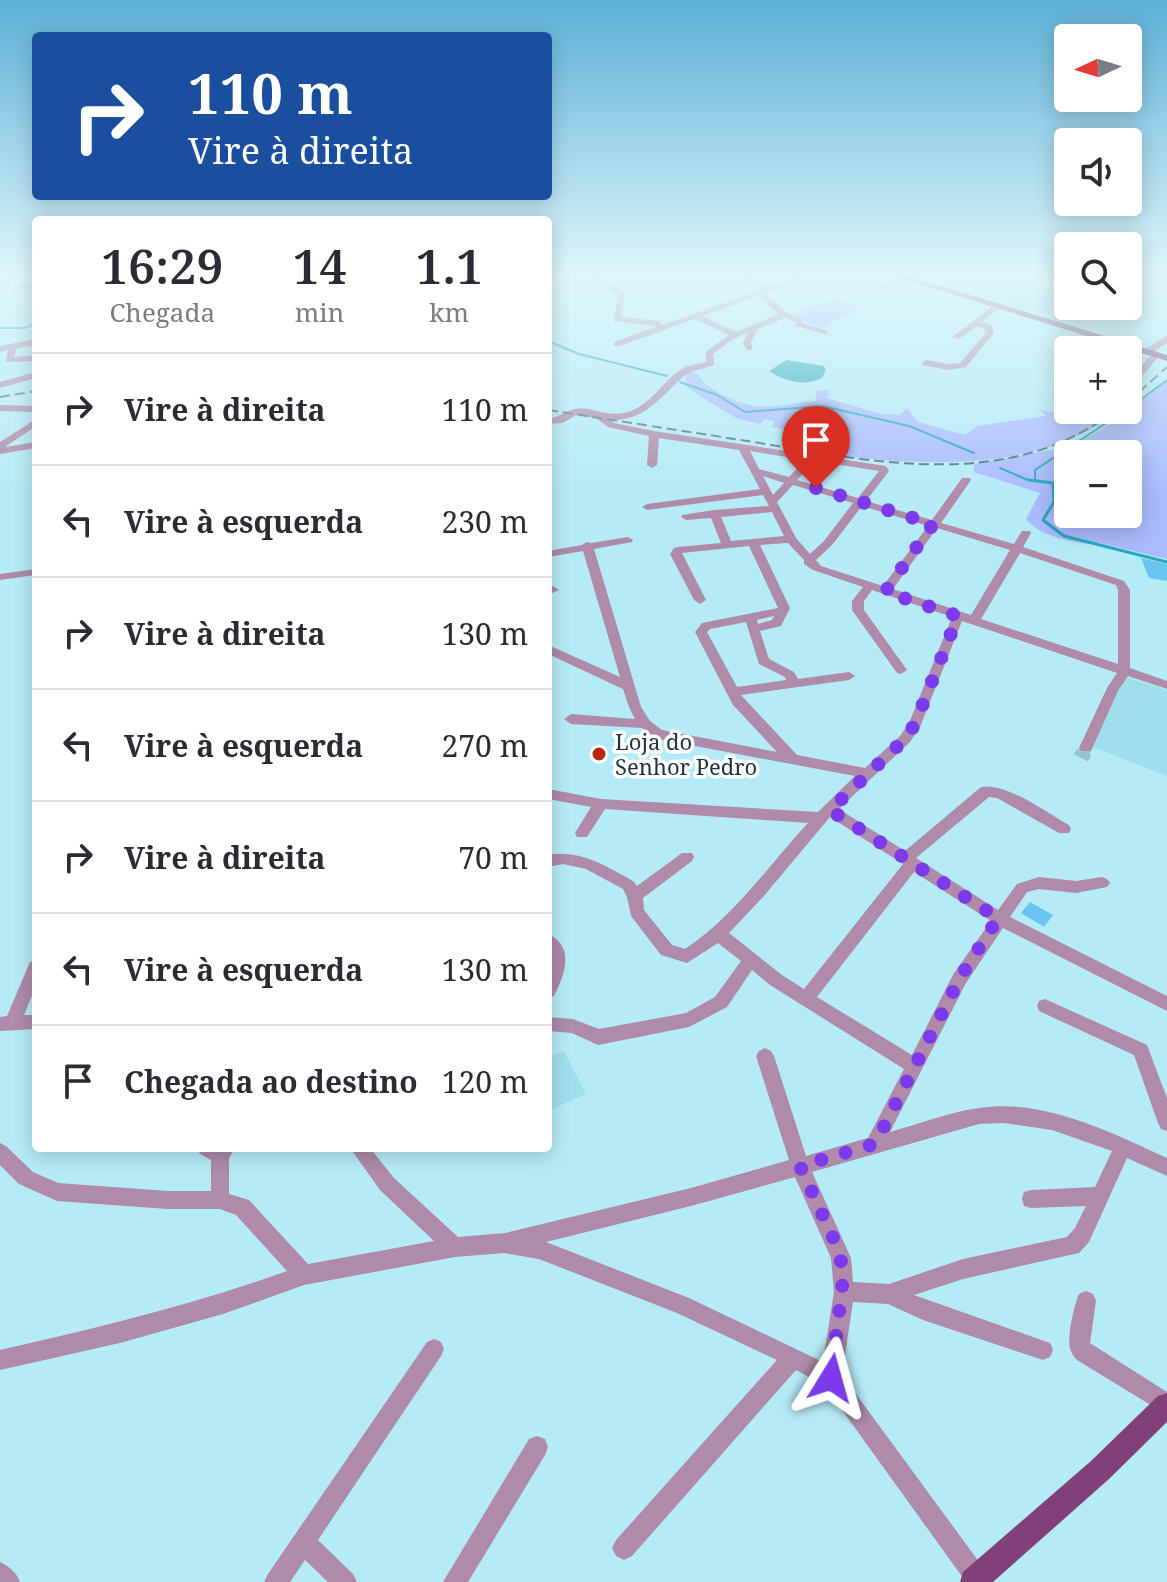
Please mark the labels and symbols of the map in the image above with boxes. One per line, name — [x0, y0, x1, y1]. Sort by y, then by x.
north arrow — [1054, 24, 1142, 112]
pin — [782, 406, 850, 488]
place label: Loja do Senhor Pedro — [615, 726, 757, 781]
marker: Loja do Senhor Pedro — [590, 745, 608, 763]
position arrow — [789, 1336, 873, 1420]

